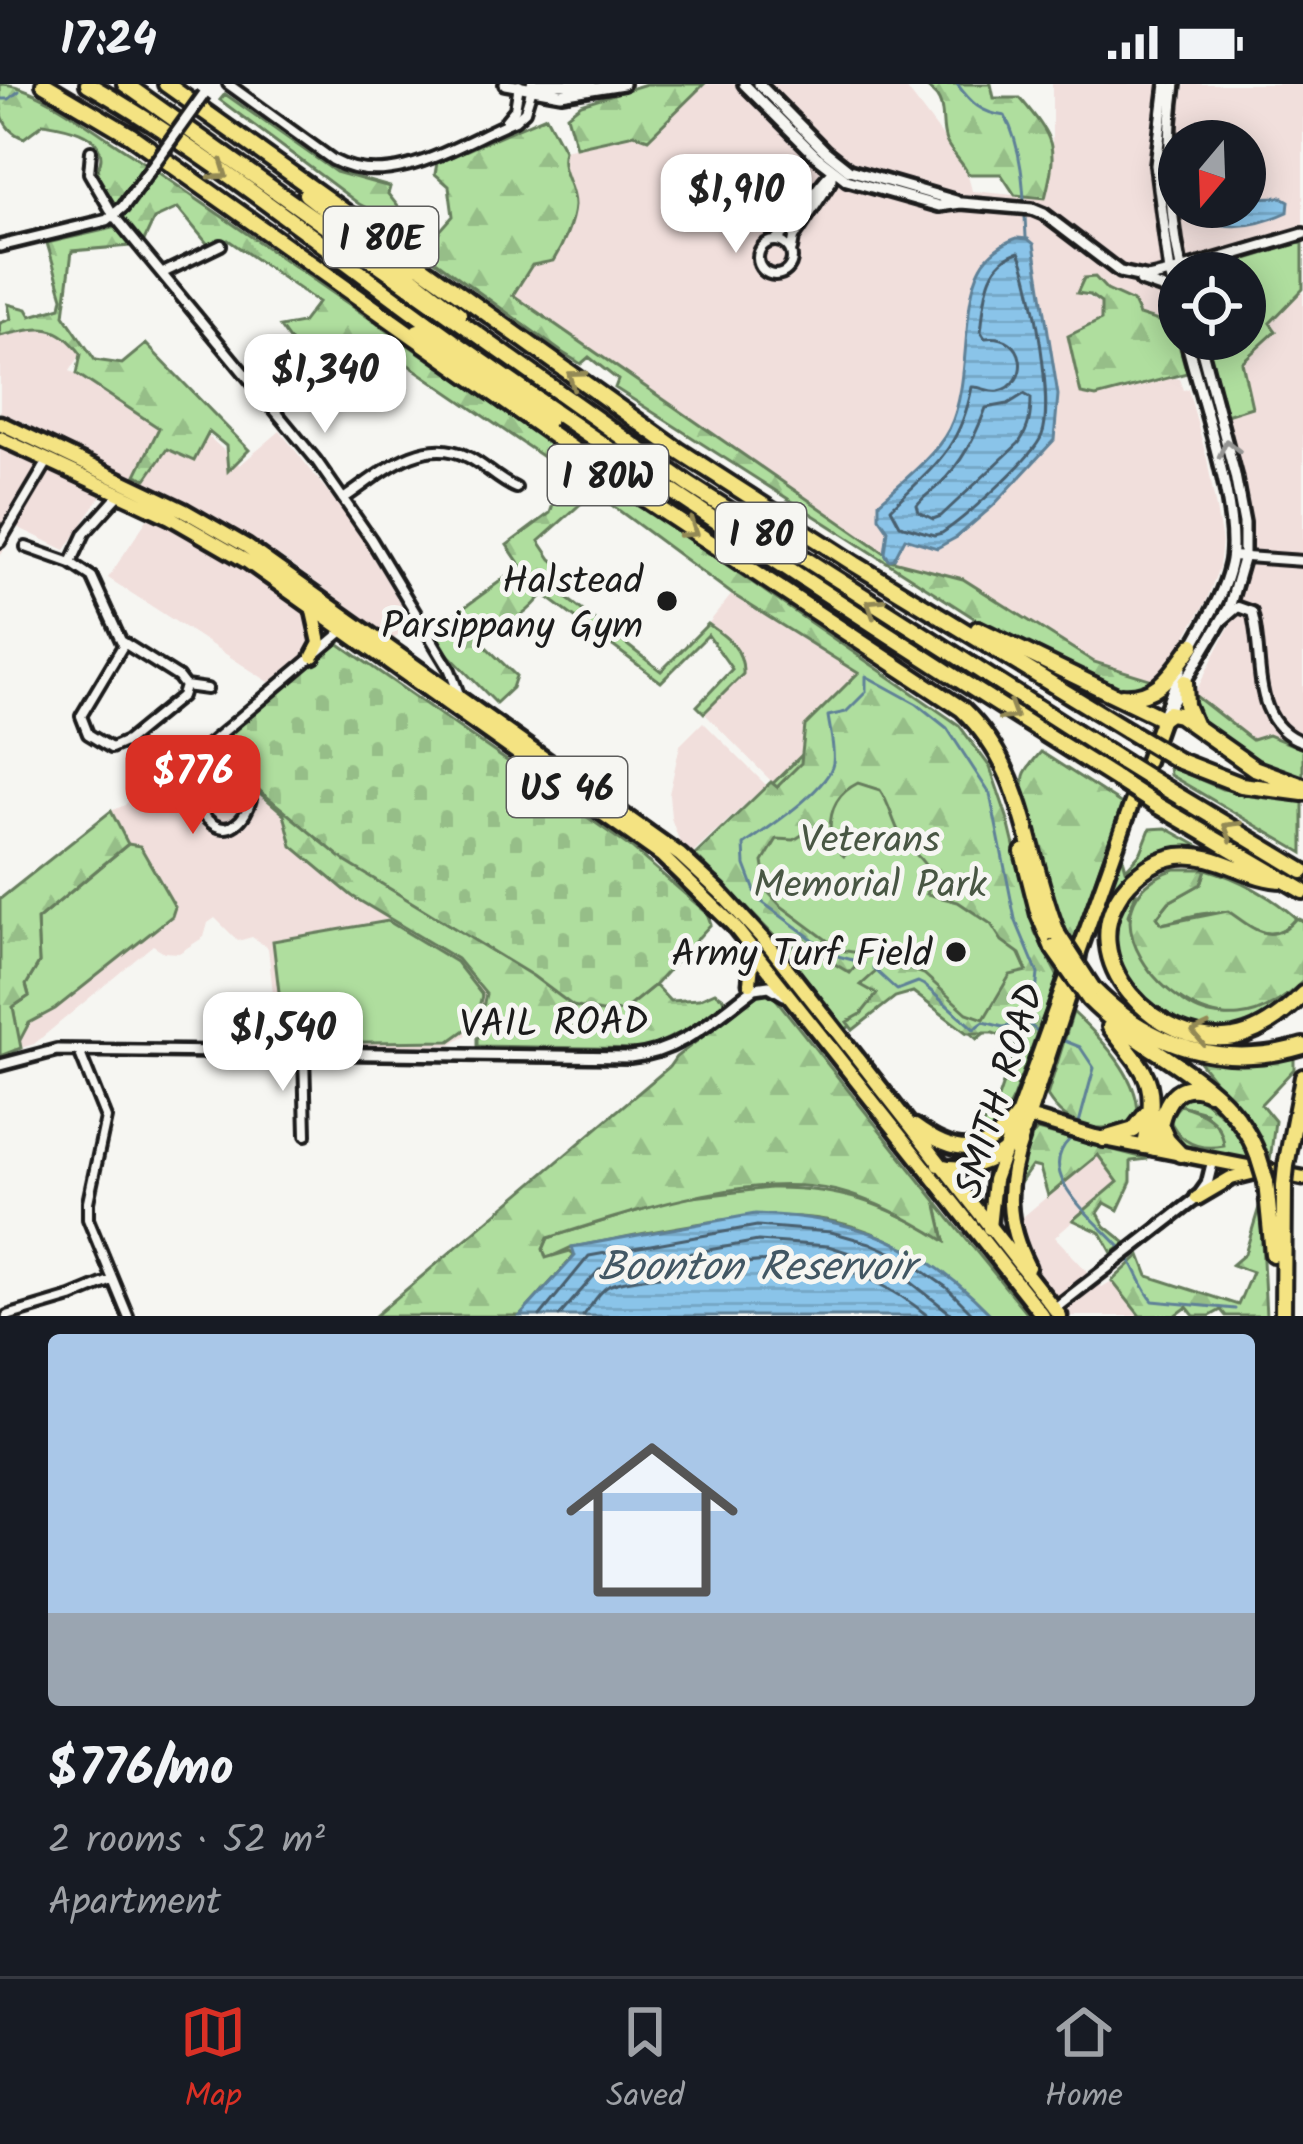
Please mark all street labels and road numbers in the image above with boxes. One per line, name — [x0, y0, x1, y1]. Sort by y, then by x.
road number: I 80E — [324, 207, 438, 267]
road number: I 80W — [548, 445, 668, 505]
road number: I 80 — [716, 503, 806, 563]
road number: US 46 — [507, 757, 627, 817]
street label: SMITH ROAD — [940, 976, 1064, 1206]
street label: VAIL ROAD — [459, 992, 649, 1058]

